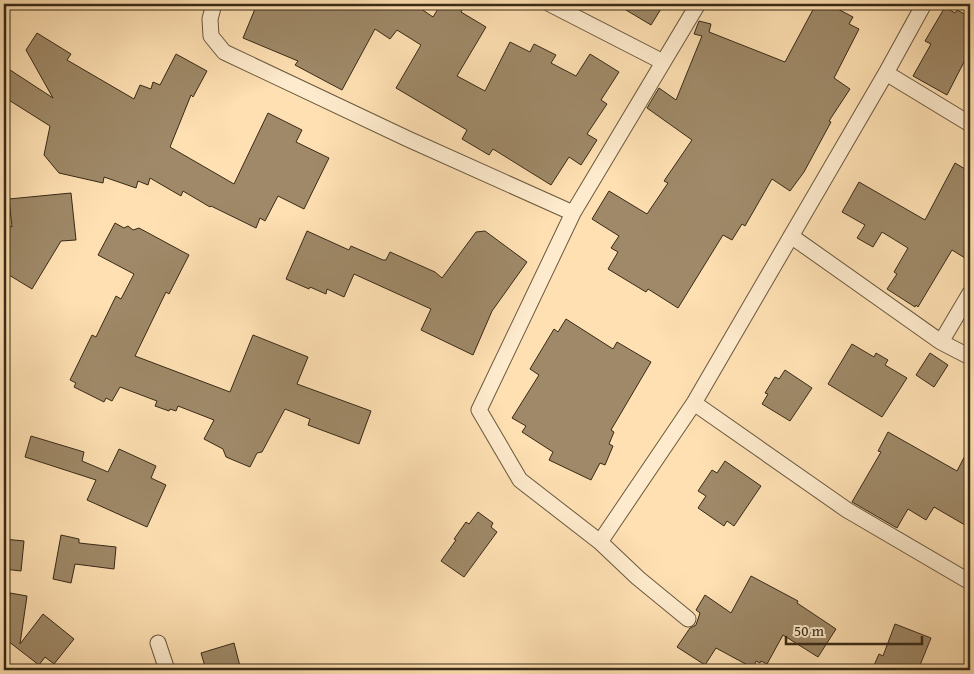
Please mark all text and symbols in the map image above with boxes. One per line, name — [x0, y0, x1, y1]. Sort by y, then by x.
scale bar — [786, 614, 923, 646]
text: 50 m — [794, 620, 825, 641]

